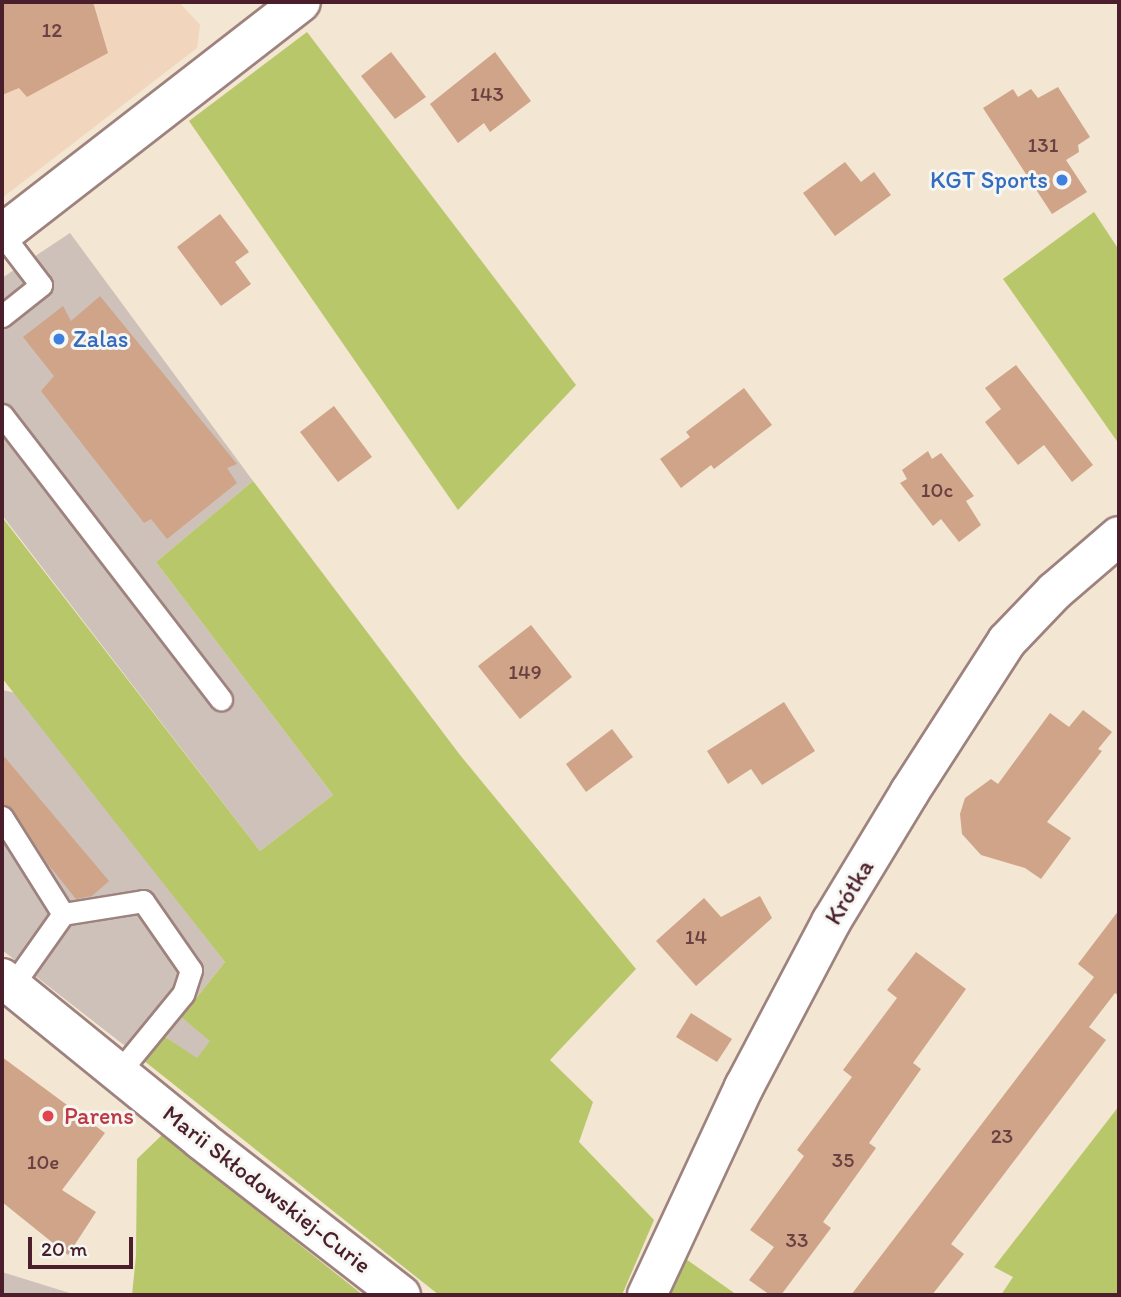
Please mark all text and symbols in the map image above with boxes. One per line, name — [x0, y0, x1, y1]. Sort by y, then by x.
house number: 12 — [42, 17, 62, 43]
house number: 143 — [470, 81, 504, 107]
house number: 131 — [1028, 132, 1058, 158]
place label: KGT Sports — [930, 166, 1048, 194]
marker: KGT Sports — [1054, 172, 1070, 188]
place label: Zalas — [73, 325, 128, 353]
marker: Zalas — [51, 331, 67, 347]
house number: 10c — [921, 477, 953, 503]
house number: 149 — [508, 659, 542, 685]
street label: Krótka — [818, 854, 880, 930]
house number: 14 — [685, 924, 707, 950]
street label: Marii Skłodowskiej-Curie — [157, 1099, 377, 1279]
place label: Parens — [64, 1102, 134, 1130]
marker: Parens — [38, 1106, 58, 1126]
house number: 23 — [991, 1123, 1013, 1149]
house number: 35 — [832, 1147, 854, 1173]
house number: 10e — [27, 1149, 59, 1175]
scale bar — [32, 1224, 136, 1268]
house number: 33 — [786, 1227, 808, 1253]
text: 20 m — [41, 1236, 87, 1261]

